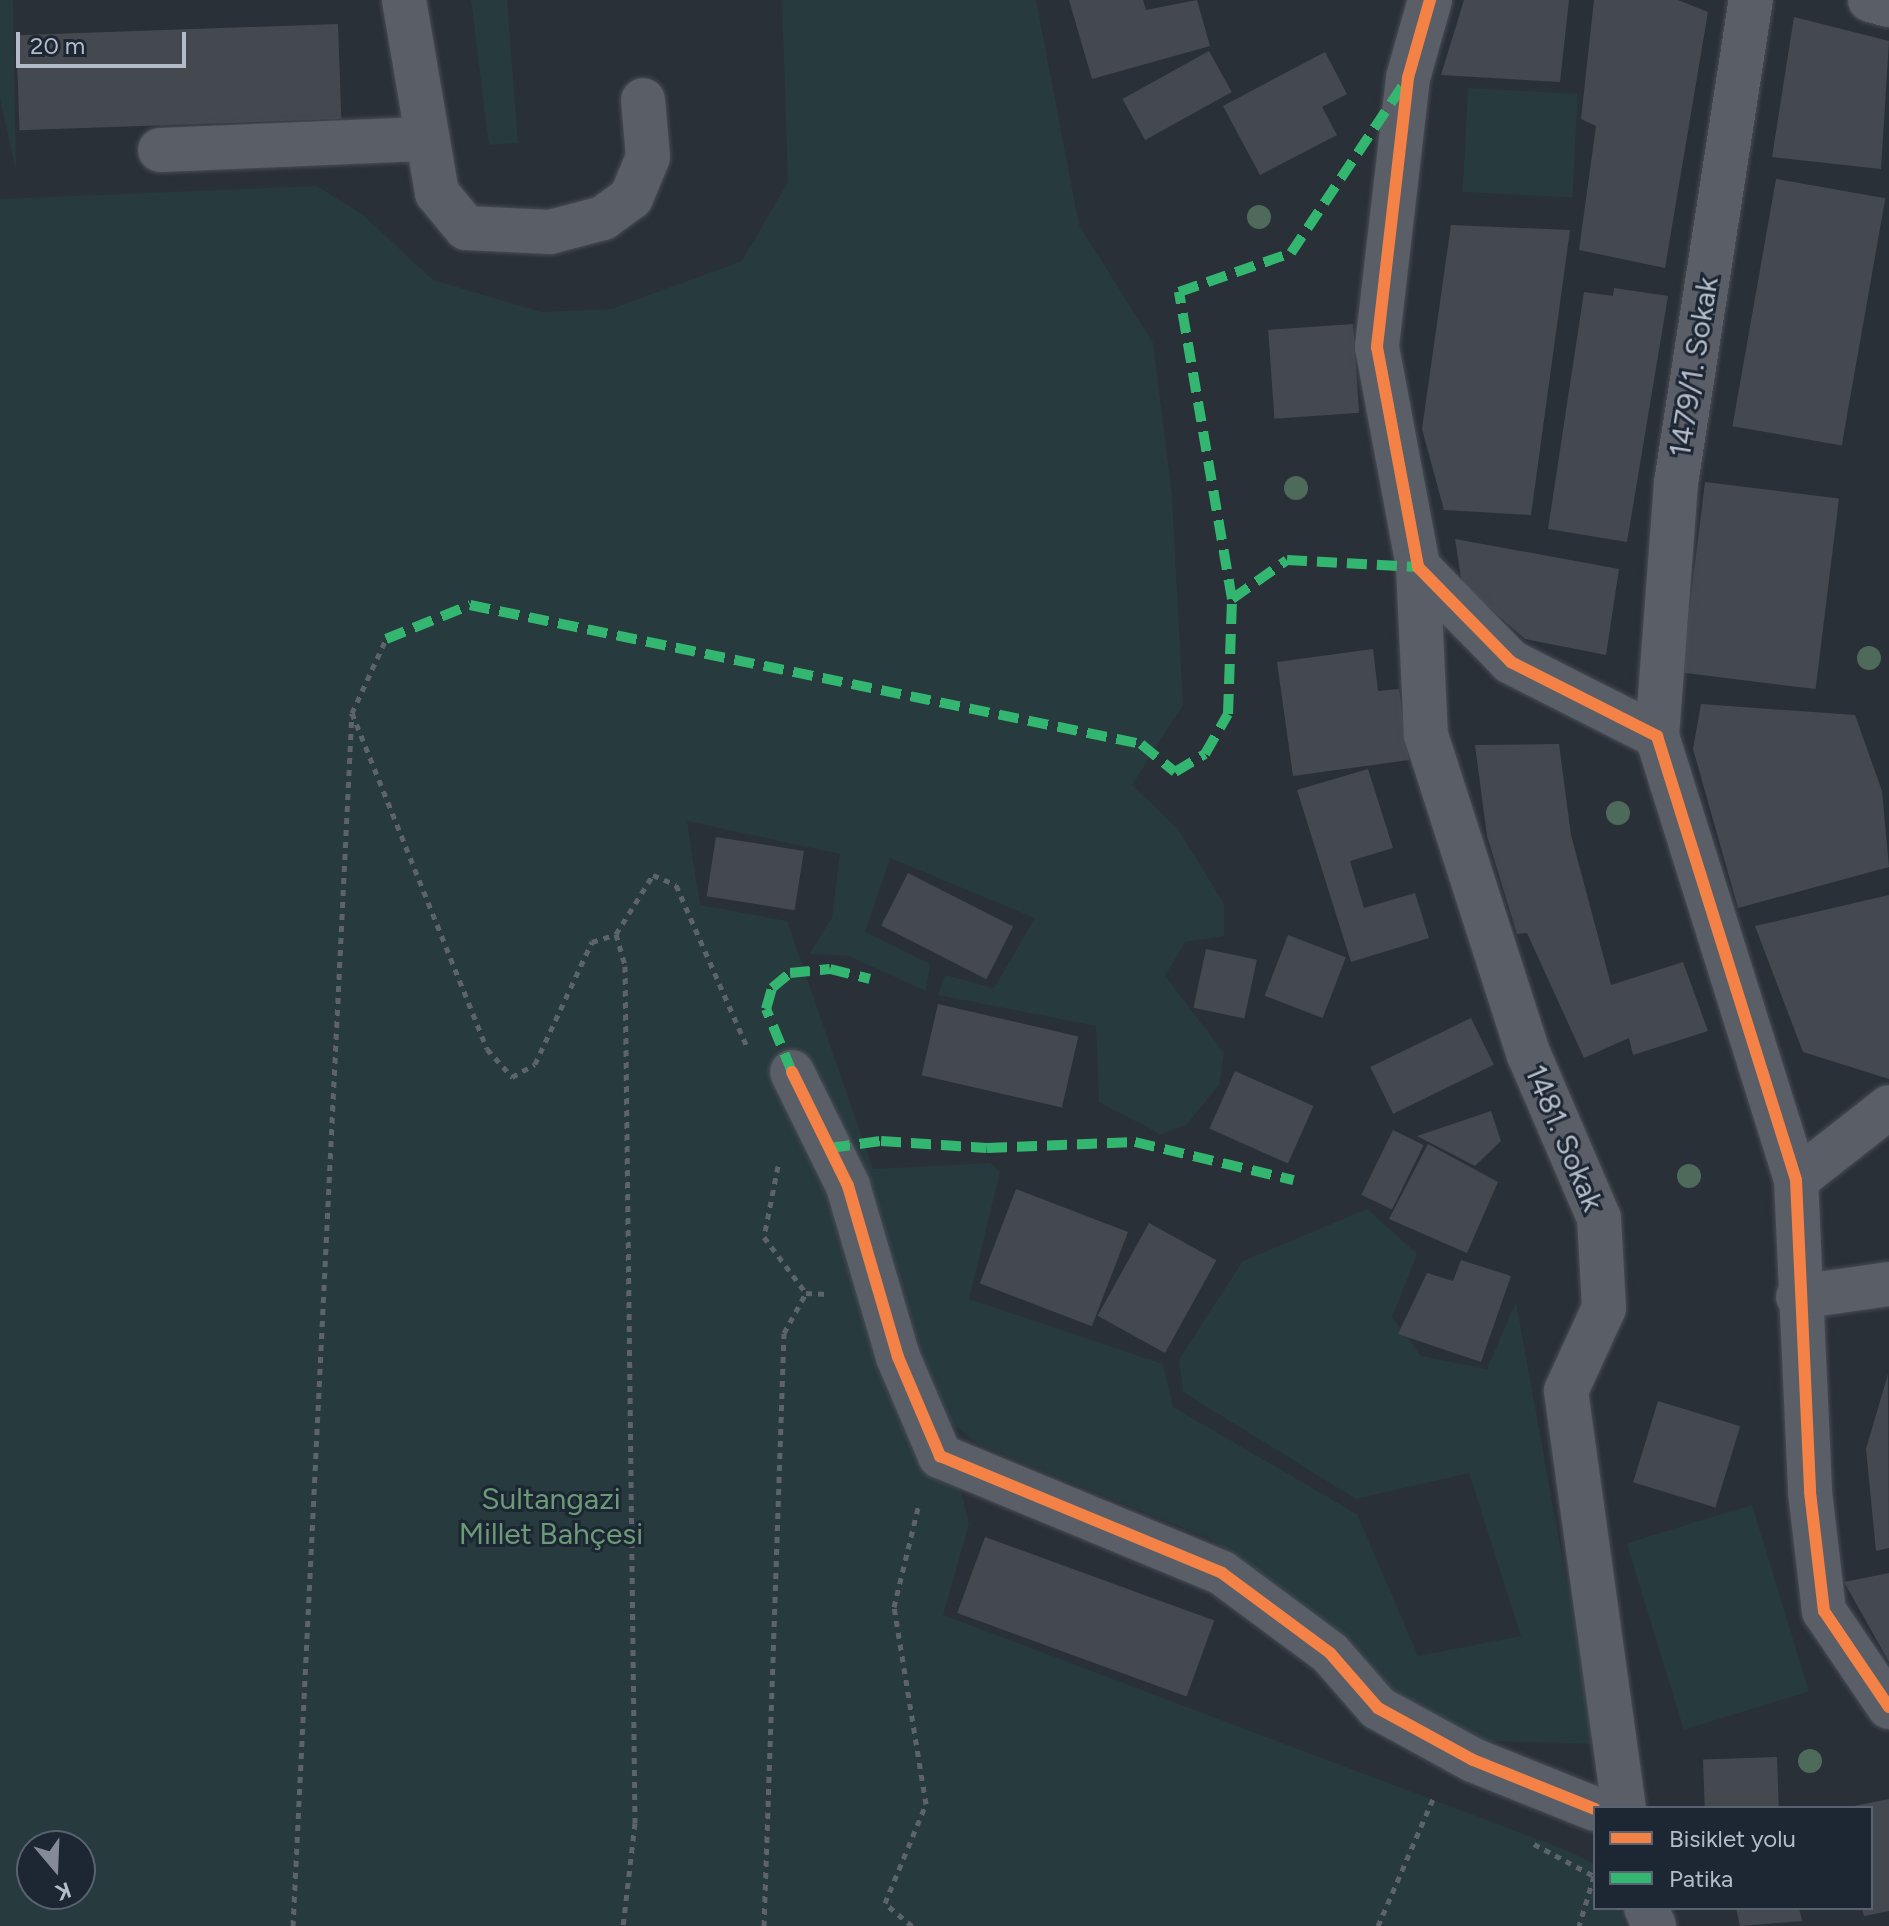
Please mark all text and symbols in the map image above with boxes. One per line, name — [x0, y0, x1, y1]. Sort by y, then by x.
scale bar — [20, 16, 190, 66]
text: 20 m — [30, 31, 85, 60]
street label: 1479/1. Sokak — [1662, 274, 1726, 460]
street label: 1481. Sokak — [1517, 1059, 1611, 1217]
park label: Sultangazi Millet Bahçesi — [459, 1481, 643, 1552]
legend — [1593, 1806, 1873, 1910]
text: Bisiklet yolu — [1669, 1824, 1796, 1853]
north arrow — [16, 1830, 96, 1910]
text: Patika — [1669, 1864, 1733, 1893]
text: K — [52, 1876, 75, 1906]

